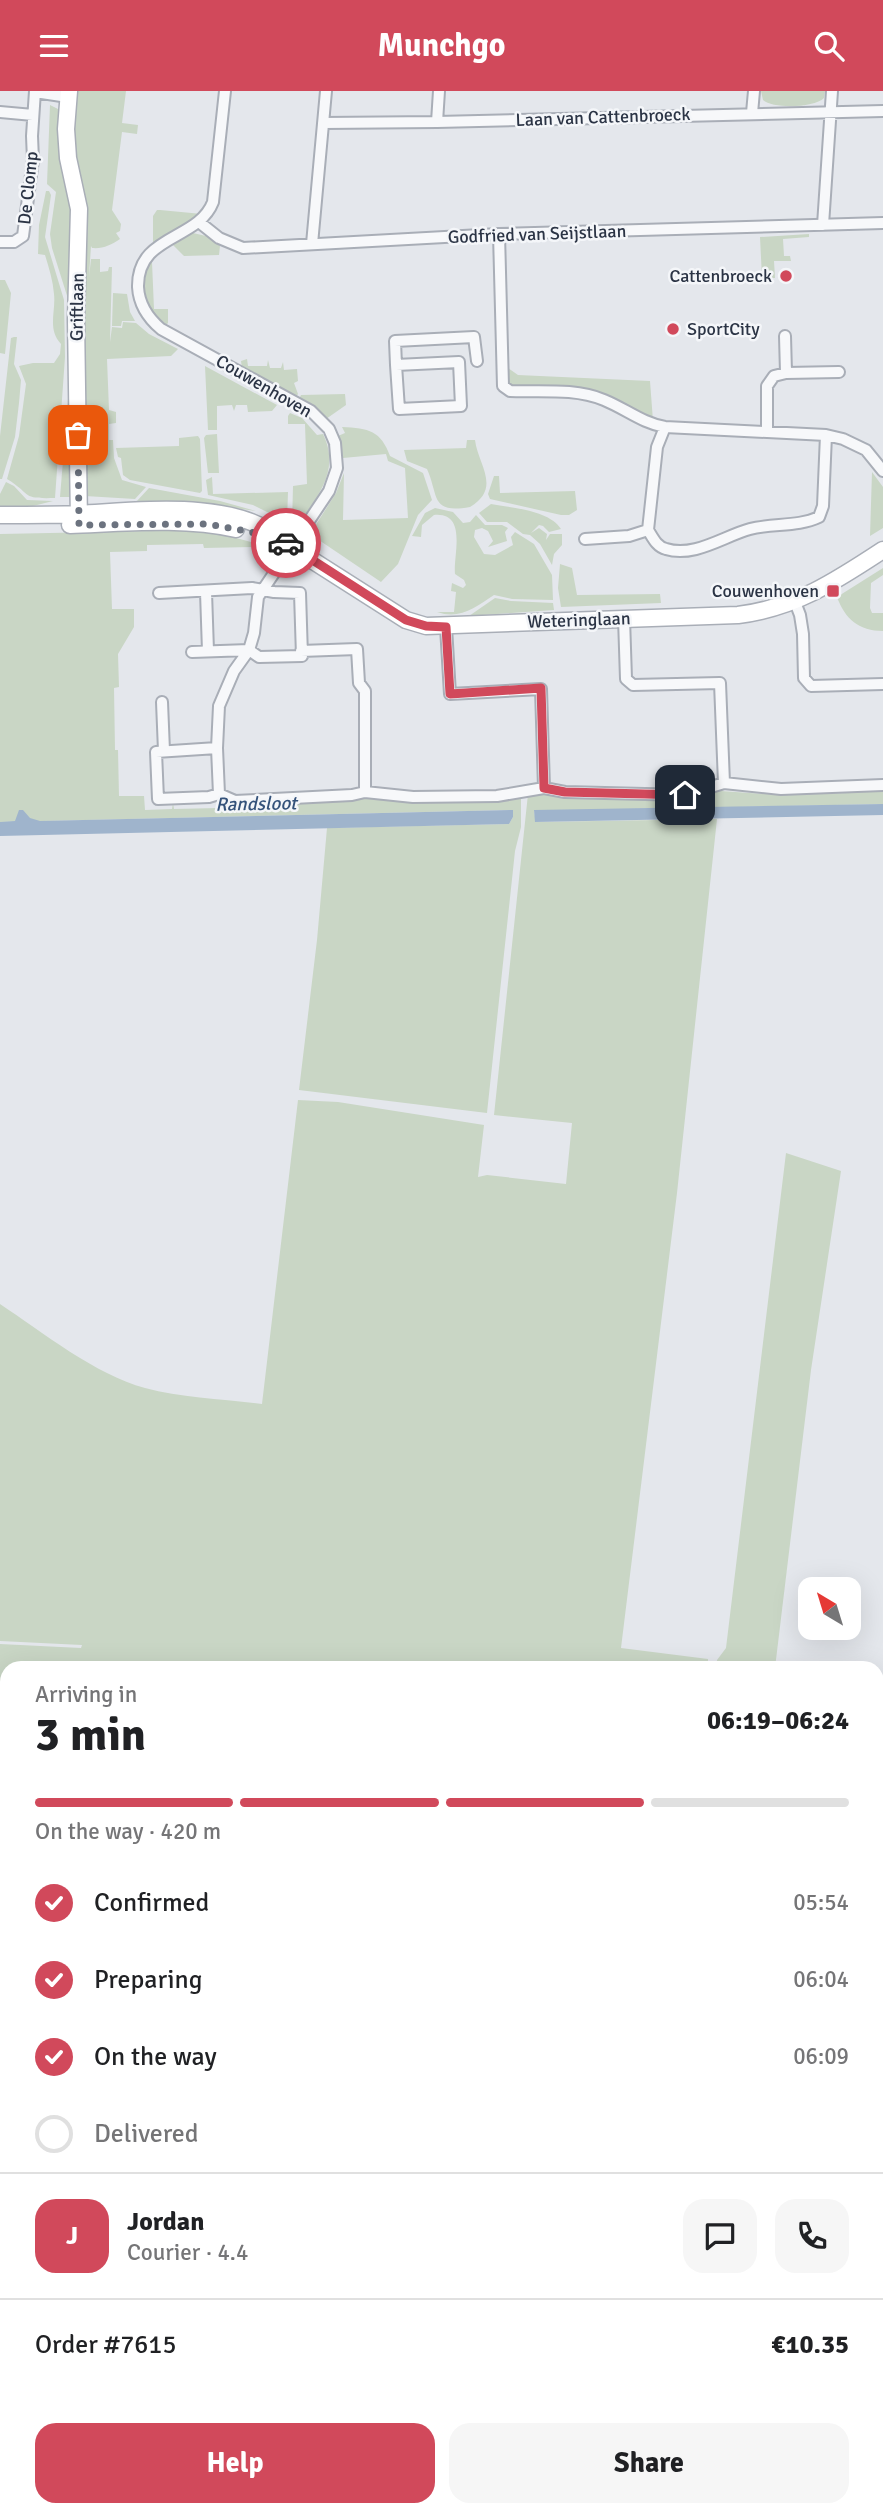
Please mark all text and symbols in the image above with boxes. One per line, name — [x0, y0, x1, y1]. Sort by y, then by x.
text: Munchgo — [377, 26, 506, 65]
icon: menu — [35, 27, 73, 65]
icon: search — [810, 27, 848, 65]
street label: Laan van Cattenbroeck — [515, 103, 691, 131]
street label: De Clomp — [13, 150, 43, 226]
street label: Godfried van Seijstlaan — [447, 220, 627, 248]
place label: Cattenbroeck — [669, 265, 772, 287]
marker: Cattenbroeck — [778, 268, 794, 284]
street label: Griftlaan — [65, 273, 89, 341]
place label: SportCity — [687, 318, 760, 340]
marker: SportCity — [665, 321, 681, 337]
street label: Couwenhoven — [212, 350, 316, 422]
pin — [48, 405, 108, 465]
icon: bag — [59, 416, 97, 454]
courier — [251, 508, 321, 578]
icon: car — [267, 524, 305, 562]
place label: Couwenhoven — [712, 580, 819, 602]
marker: Couwenhoven — [825, 583, 841, 599]
street label: Weteringlaan — [527, 607, 631, 633]
pin — [655, 765, 715, 825]
icon: home — [666, 776, 704, 814]
water label: Randsloot — [215, 791, 299, 817]
north arrow — [798, 1577, 861, 1640]
map controls — [798, 1577, 861, 1640]
text: Arriving in — [35, 1680, 137, 1709]
text: 06:19–06:24 — [707, 1705, 849, 1737]
text: 3 min — [35, 1707, 146, 1763]
text: On the way · 420 m — [35, 1817, 221, 1846]
icon: check — [35, 1884, 73, 1922]
text: Confirmed — [94, 1887, 209, 1919]
text: 05:54 — [793, 1888, 849, 1917]
icon: check — [35, 1961, 73, 1999]
text: Preparing — [94, 1964, 202, 1996]
text: 06:04 — [793, 1965, 849, 1994]
icon: check — [35, 2038, 73, 2076]
text: On the way — [94, 2041, 217, 2073]
text: 06:09 — [793, 2042, 849, 2071]
text: Delivered — [94, 2118, 199, 2150]
button: chat — [683, 2199, 757, 2273]
button: phone — [775, 2199, 849, 2273]
text: Jordan — [127, 2206, 204, 2238]
text: J — [66, 2220, 78, 2252]
text: Courier · 4.4 — [127, 2238, 248, 2267]
text: Order #7615 — [35, 2329, 176, 2361]
text: €10.35 — [771, 2329, 849, 2361]
button: Help — [35, 2423, 435, 2503]
button: Share — [449, 2423, 849, 2503]

